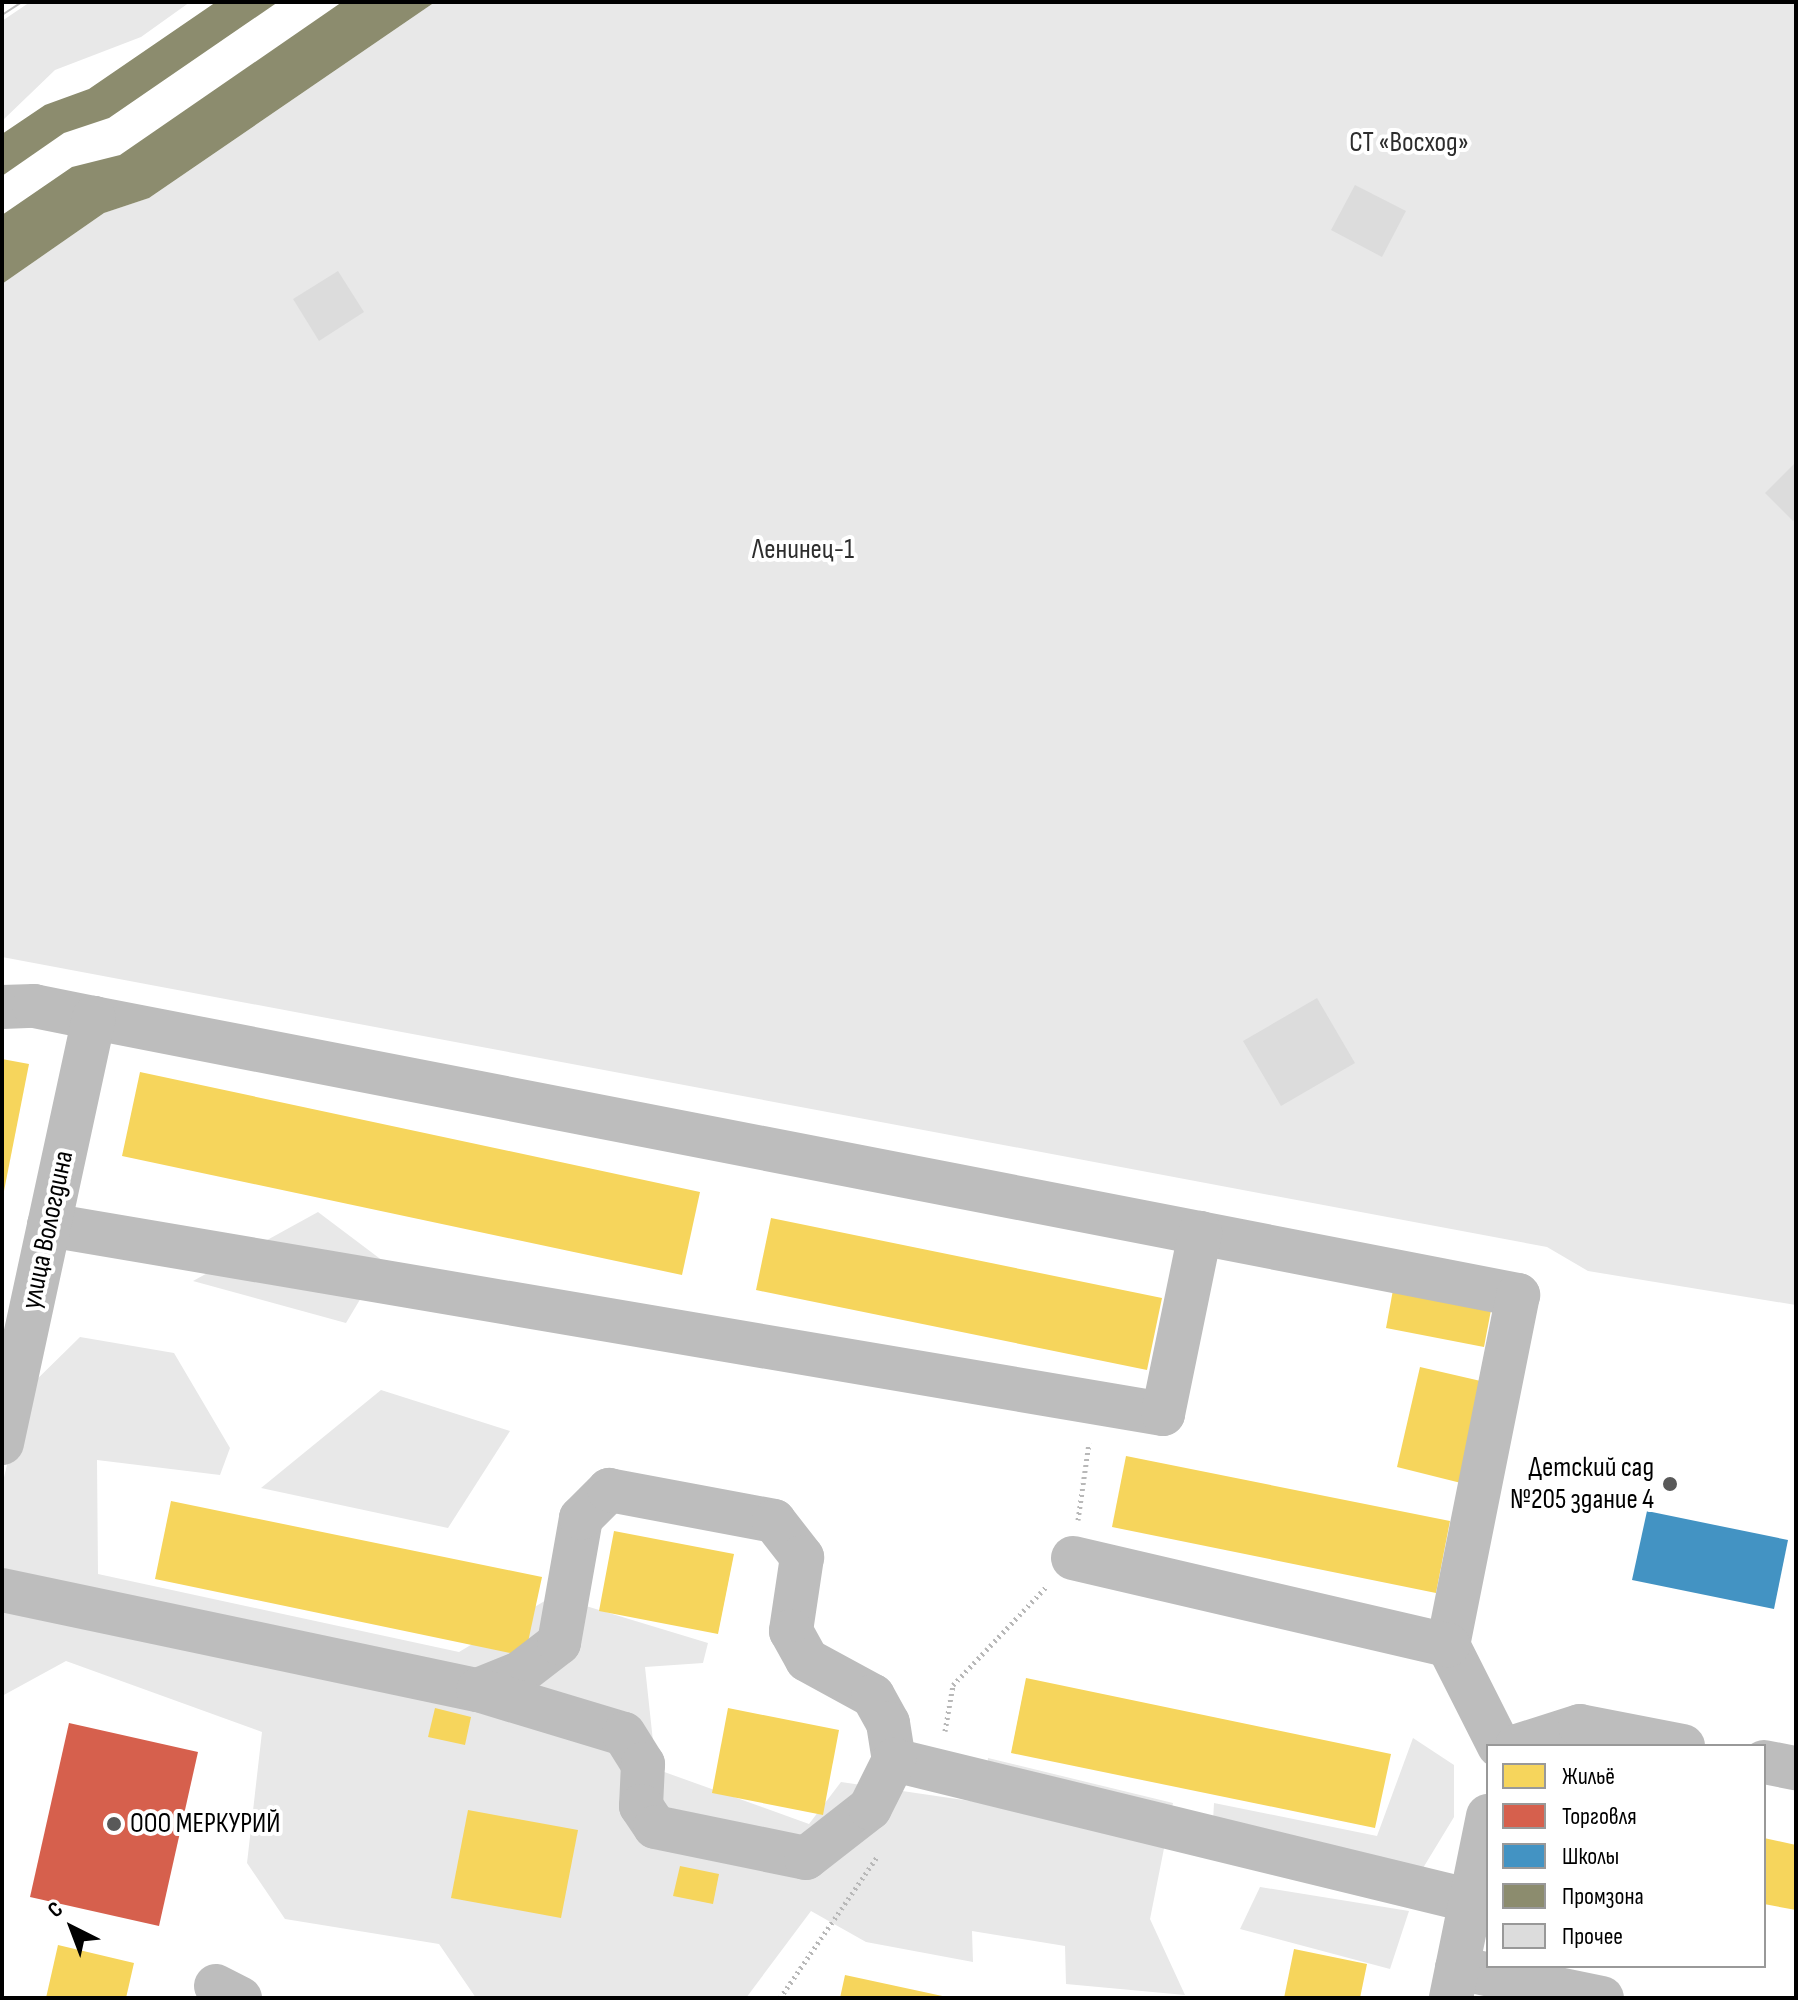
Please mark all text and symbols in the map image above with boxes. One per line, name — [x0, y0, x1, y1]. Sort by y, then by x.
park label: СТ «Восход» — [1349, 126, 1469, 160]
park label: Ленинец-1 — [752, 533, 854, 567]
street label: улица Вологдина — [15, 1148, 81, 1312]
place label: Детский сад №205 здание 4 — [1510, 1451, 1654, 1517]
marker: Детский сад №205 здание 4 — [1661, 1475, 1679, 1493]
legend — [1486, 1744, 1766, 1968]
text: Жильё — [1562, 1762, 1615, 1791]
text: Торговля — [1562, 1802, 1637, 1831]
place label: ООО МЕРКУРИЙ — [130, 1807, 280, 1841]
marker: ООО МЕРКУРИЙ — [105, 1815, 123, 1833]
text: Школы — [1562, 1842, 1619, 1871]
text: Промзона — [1562, 1882, 1644, 1911]
north arrow — [32, 1888, 112, 1968]
text: С — [42, 1896, 69, 1924]
text: Прочее — [1562, 1922, 1623, 1951]

